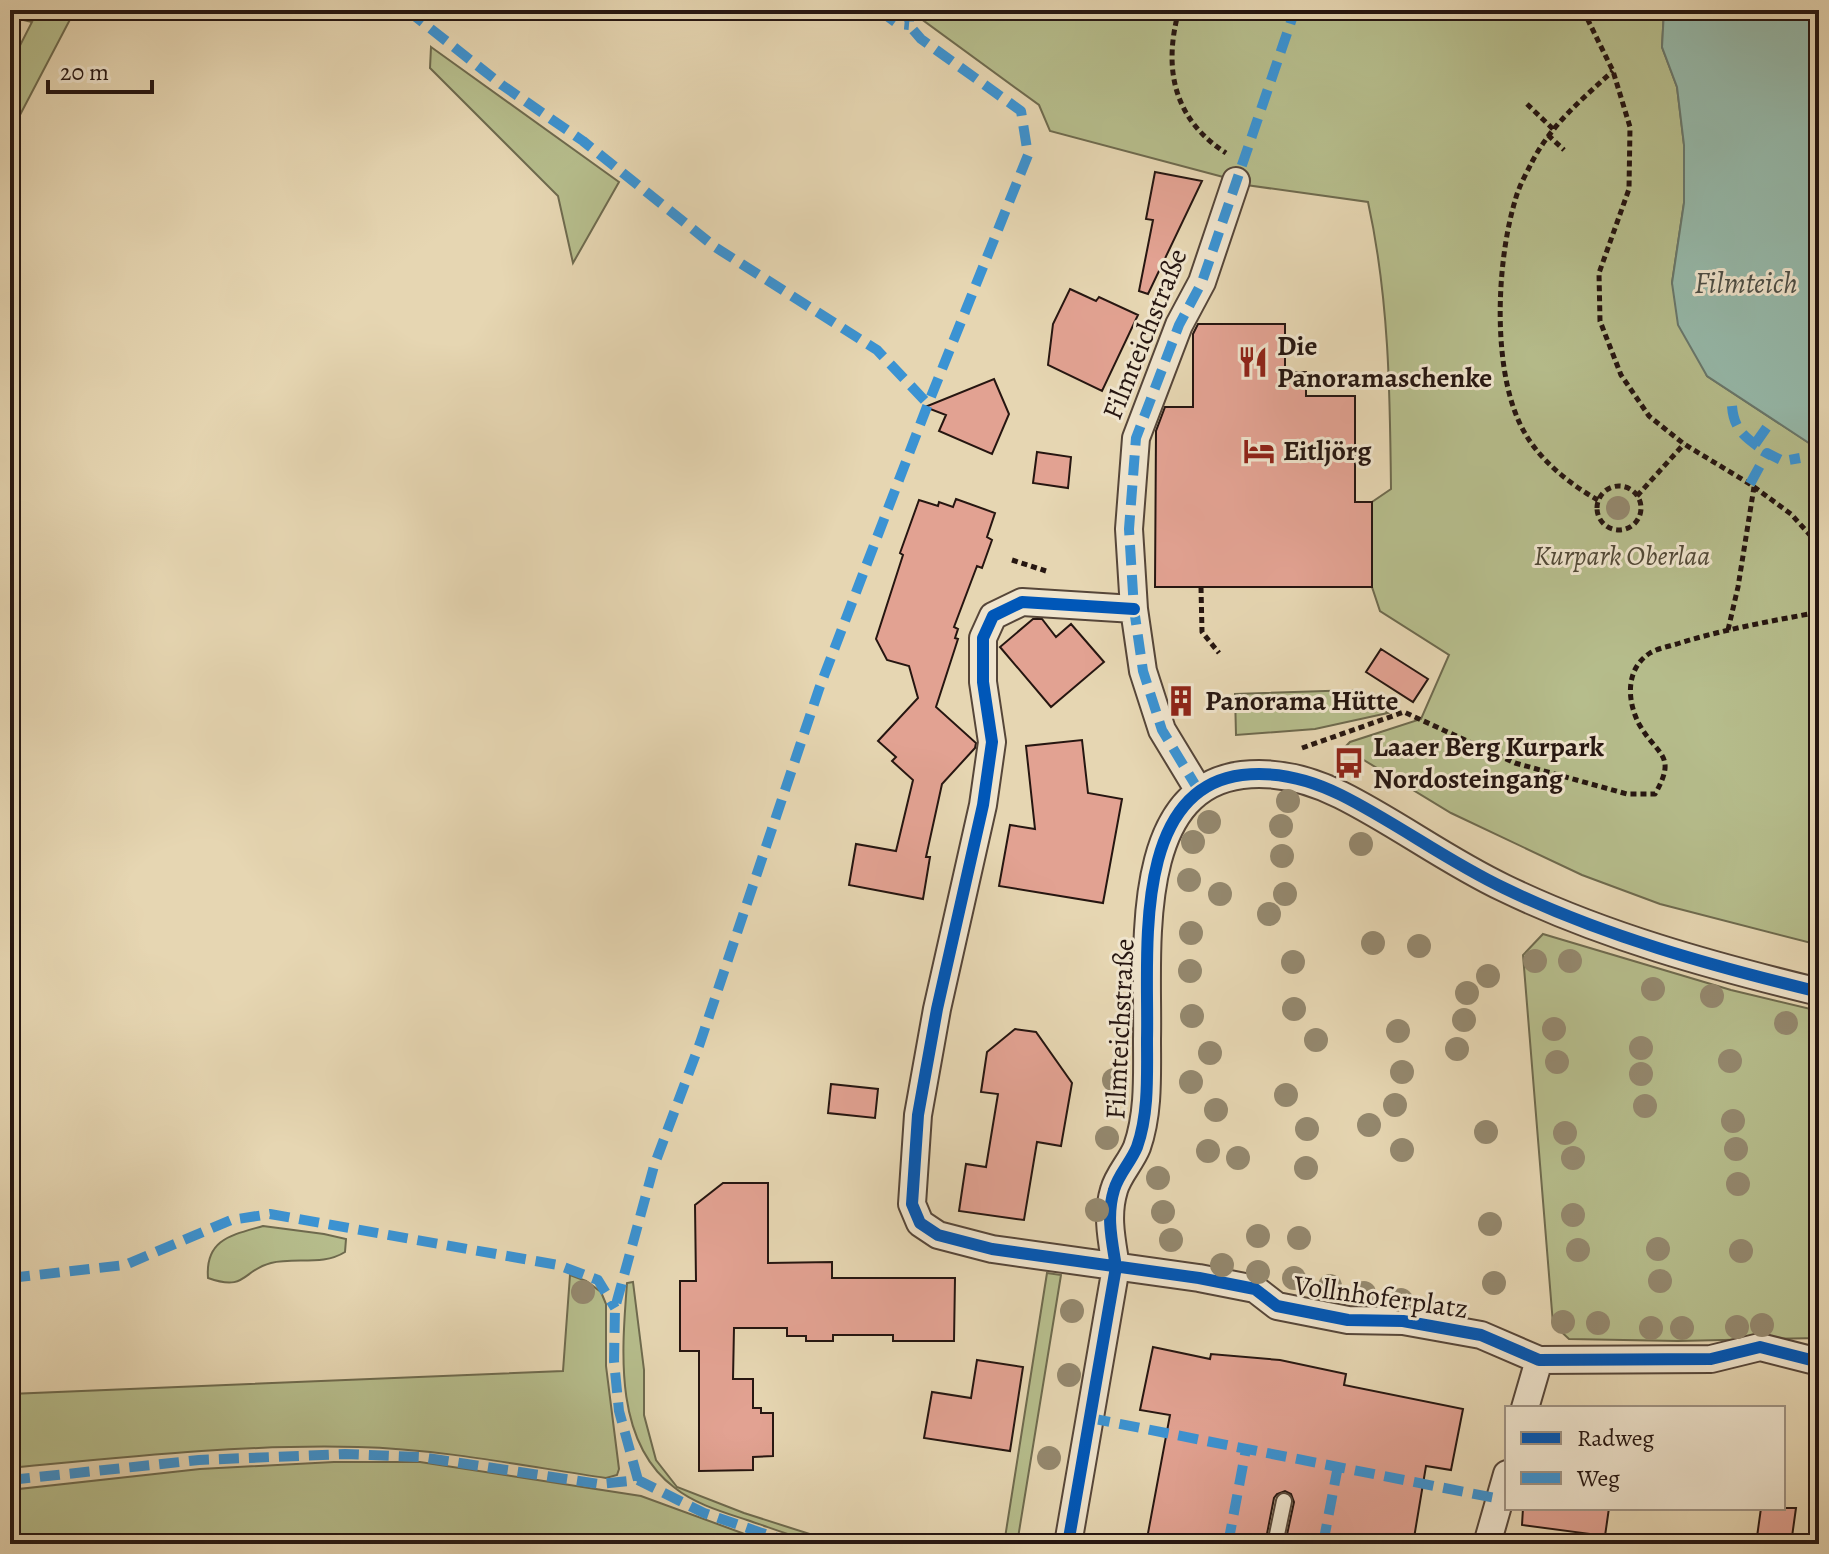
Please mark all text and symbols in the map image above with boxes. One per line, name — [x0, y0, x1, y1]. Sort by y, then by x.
scale bar — [48, 44, 152, 94]
text: 20 m — [60, 56, 109, 88]
street label: Filmteichstraße — [1093, 243, 1197, 425]
water label: Filmteich — [1694, 263, 1798, 303]
place label: Die Panoramaschenke — [1277, 327, 1492, 397]
restaurant icon: Die Panoramaschenke — [1236, 345, 1270, 379]
place label: Eitljörg — [1283, 432, 1372, 470]
hotel icon: Eitljörg — [1242, 434, 1276, 468]
park label: Kurpark Oberlaa — [1534, 537, 1710, 575]
place label: Panorama Hütte — [1205, 682, 1398, 720]
building icon: Panorama Hütte — [1164, 684, 1198, 718]
place label: Laaer Berg Kurpark Nordosteingang — [1373, 728, 1605, 798]
bus stop icon: Laaer Berg Kurpark Nordosteingang — [1332, 746, 1366, 780]
street label: Filmteichstraße — [1096, 937, 1144, 1121]
street label: Vollnhoferplatz — [1290, 1266, 1471, 1328]
legend — [1505, 1406, 1785, 1510]
text: Radweg — [1577, 1422, 1654, 1454]
text: Weg — [1576, 1462, 1620, 1494]

